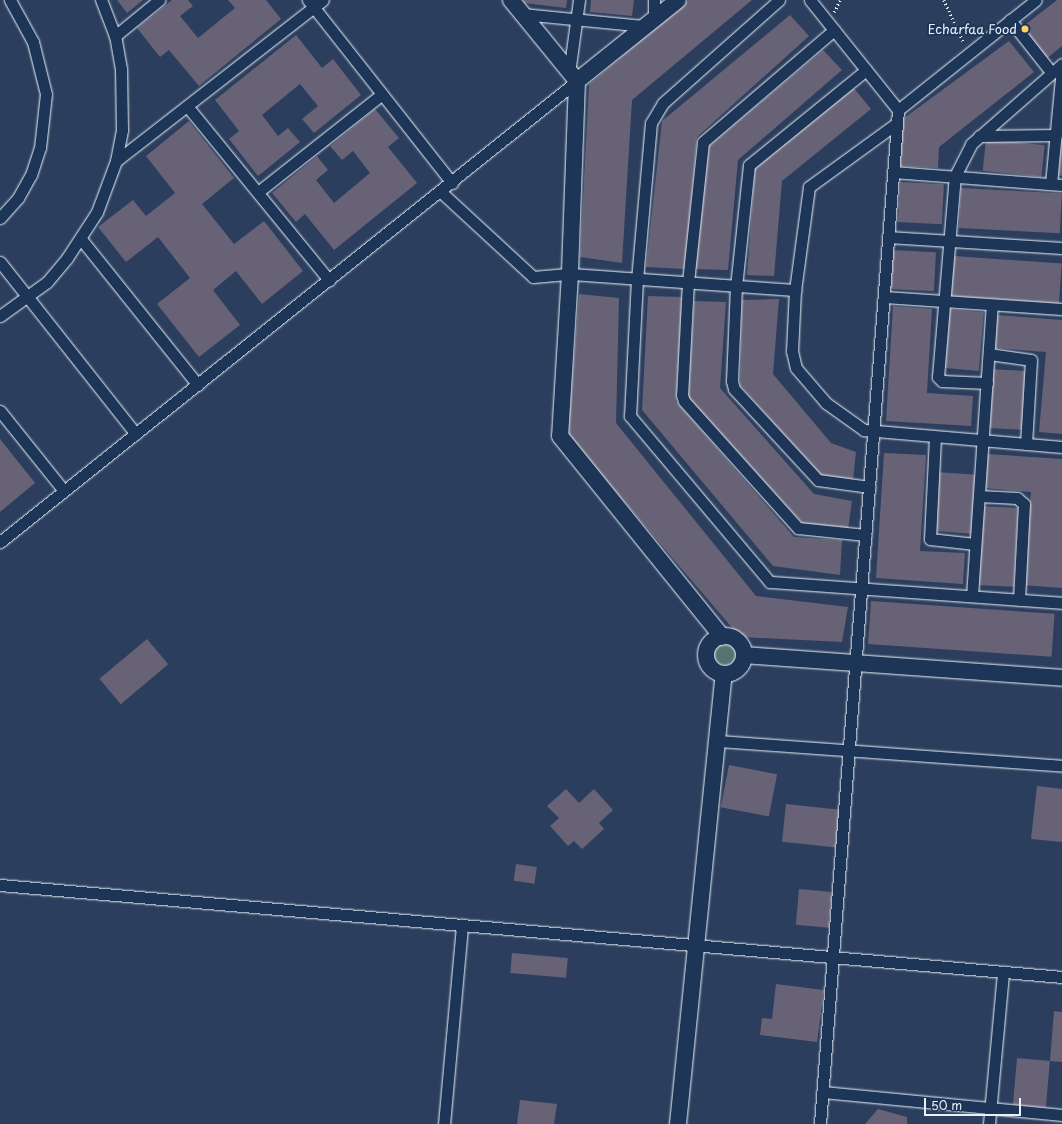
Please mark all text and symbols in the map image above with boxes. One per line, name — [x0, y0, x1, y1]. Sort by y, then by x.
place label: Echarfaa Food — [926, 21, 1017, 37]
marker: Echarfaa Food — [1020, 24, 1030, 34]
scale bar — [926, 1090, 1023, 1116]
text: 50 m — [931, 1096, 962, 1114]

